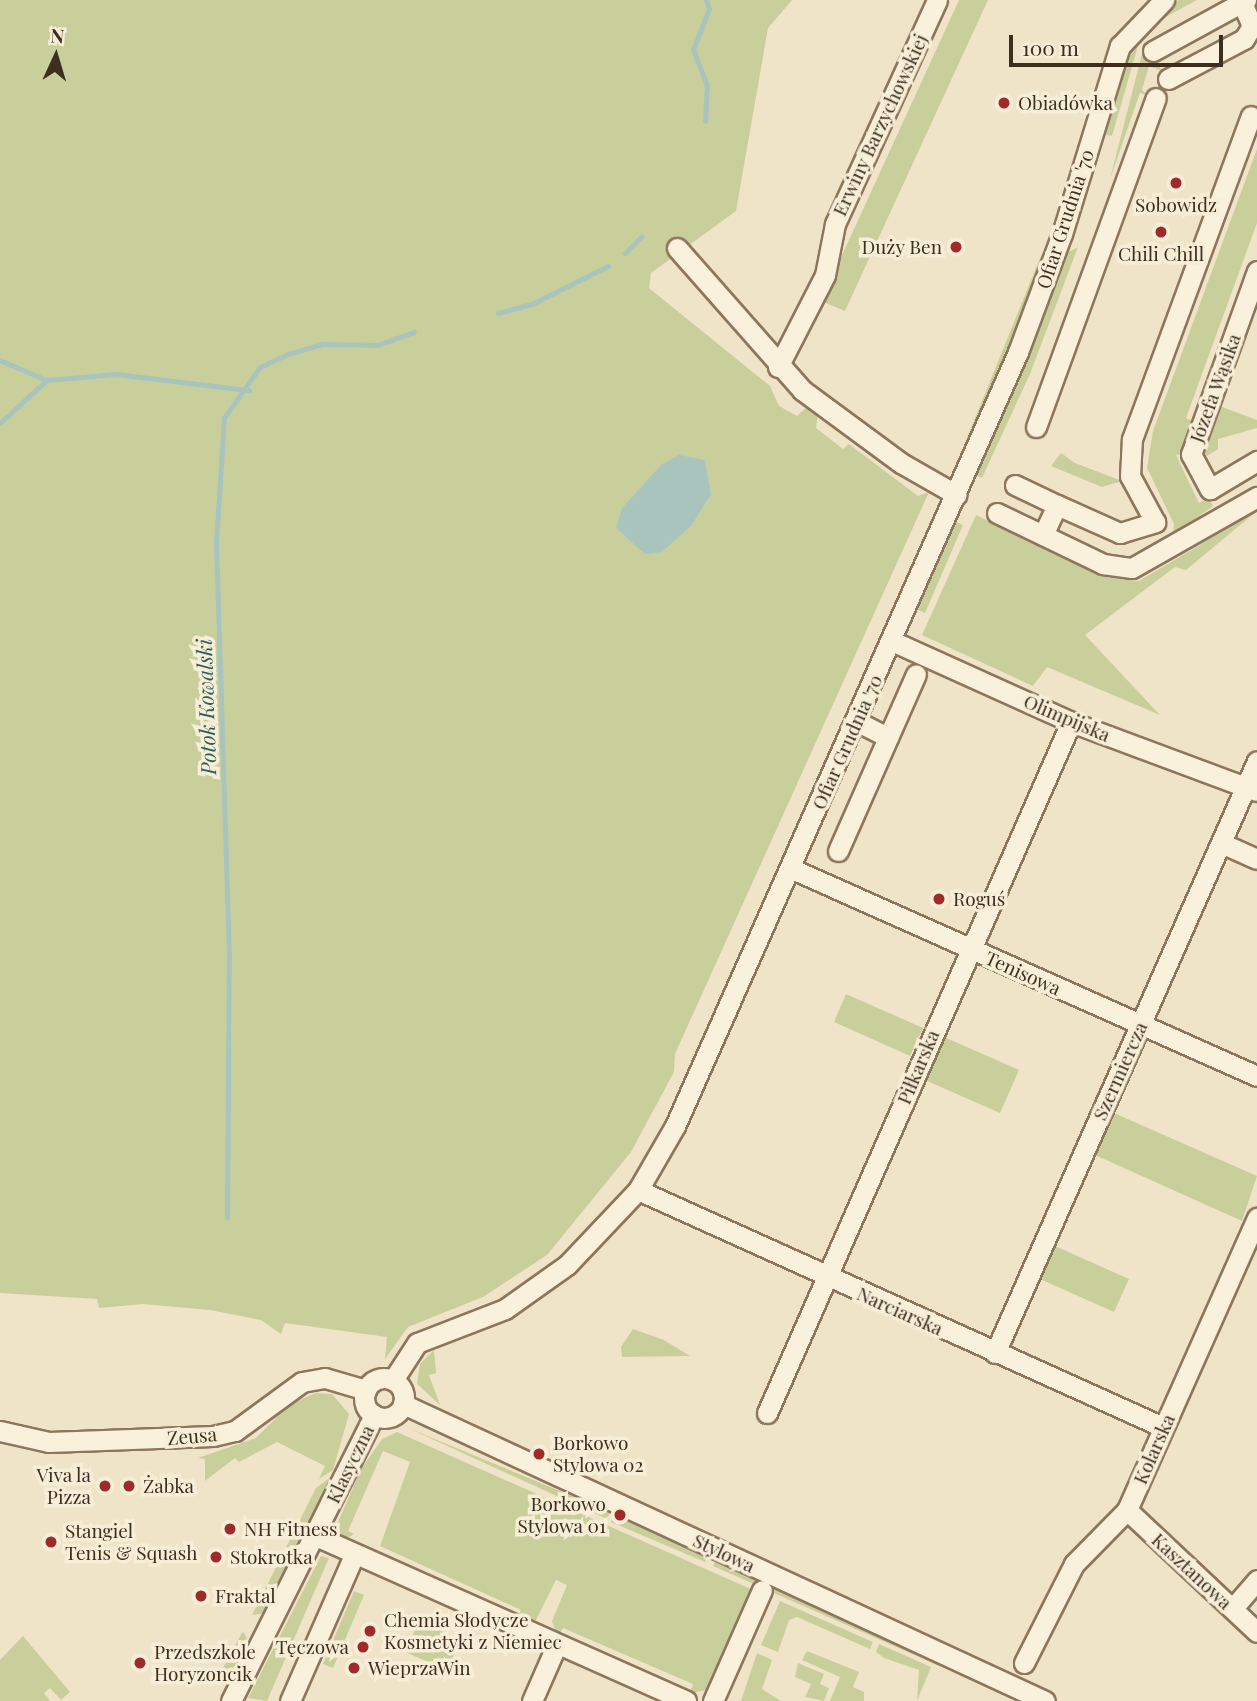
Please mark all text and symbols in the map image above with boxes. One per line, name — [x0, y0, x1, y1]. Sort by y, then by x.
north arrow — [21, 21, 91, 91]
scale bar — [1012, 21, 1226, 65]
text: N — [50, 22, 65, 48]
street label: Erwiny Barzychowskiej — [828, 30, 932, 220]
text: 100 m — [1022, 33, 1079, 61]
place label: Obiadówka — [1018, 92, 1113, 114]
marker: Obiadówka — [996, 95, 1012, 111]
street label: Ofiar Grudnia '70 — [1032, 146, 1098, 292]
marker: Sobowidz — [1168, 175, 1184, 191]
place label: Sobowidz — [1135, 194, 1217, 216]
marker: Chili Chill — [1153, 224, 1169, 240]
place label: Duży Ben — [861, 236, 942, 258]
marker: Duży Ben — [948, 239, 964, 255]
place label: Chili Chill — [1118, 243, 1204, 265]
street label: Józefa Wąsika — [1185, 330, 1245, 446]
water label: Potok Kowalski — [190, 639, 220, 775]
street label: Ofiar Grudnia '70 — [807, 671, 887, 813]
street label: Olimpijska — [1020, 690, 1114, 746]
place label: Roguś — [953, 888, 1005, 910]
marker: Roguś — [931, 891, 947, 907]
street label: Tenisowa — [982, 946, 1064, 1000]
street label: Szermiercza — [1088, 1018, 1152, 1124]
street label: Piłkarska — [892, 1026, 944, 1108]
street label: Narciarska — [854, 1282, 946, 1340]
street label: Kolarska — [1128, 1410, 1180, 1488]
street label: Klasyczna — [321, 1421, 379, 1507]
street label: Zeusa — [166, 1422, 218, 1450]
place label: Borkowo Stylowa 02 — [553, 1432, 644, 1476]
marker: Borkowo Stylowa 02 — [531, 1446, 547, 1462]
place label: Viva la Pizza — [36, 1464, 91, 1508]
place label: Żabka — [143, 1475, 194, 1497]
marker: Viva la Pizza — [97, 1478, 113, 1494]
marker: Żabka — [121, 1478, 137, 1494]
place label: Borkowo Stylowa 01 — [517, 1493, 606, 1537]
marker: Borkowo Stylowa 01 — [612, 1507, 628, 1523]
place label: NH Fitness — [244, 1518, 338, 1540]
place label: Stangiel Tenis & Squash — [65, 1520, 197, 1564]
marker: NH Fitness — [222, 1521, 238, 1537]
street label: Kasztanowa — [1147, 1528, 1237, 1614]
street label: Stylowa — [689, 1529, 759, 1577]
marker: Stangiel Tenis & Squash — [43, 1534, 59, 1550]
place label: Stokrotka — [230, 1546, 313, 1568]
marker: Stokrotka — [208, 1549, 224, 1565]
place label: Fraktal — [215, 1585, 276, 1607]
marker: Fraktal — [193, 1588, 209, 1604]
place label: Chemia Słodycze Kosmetyki z Niemiec — [384, 1609, 562, 1653]
marker: Chemia Słodycze Kosmetyki z Niemiec — [362, 1623, 378, 1639]
place label: Tęczowa — [276, 1636, 349, 1658]
marker: Tęczowa — [355, 1639, 371, 1655]
place label: Przedszkole Horyzoncik — [154, 1641, 256, 1685]
marker: Przedszkole Horyzoncik — [132, 1655, 148, 1671]
place label: WieprzaWin — [368, 1657, 471, 1679]
marker: WieprzaWin — [346, 1660, 362, 1676]

